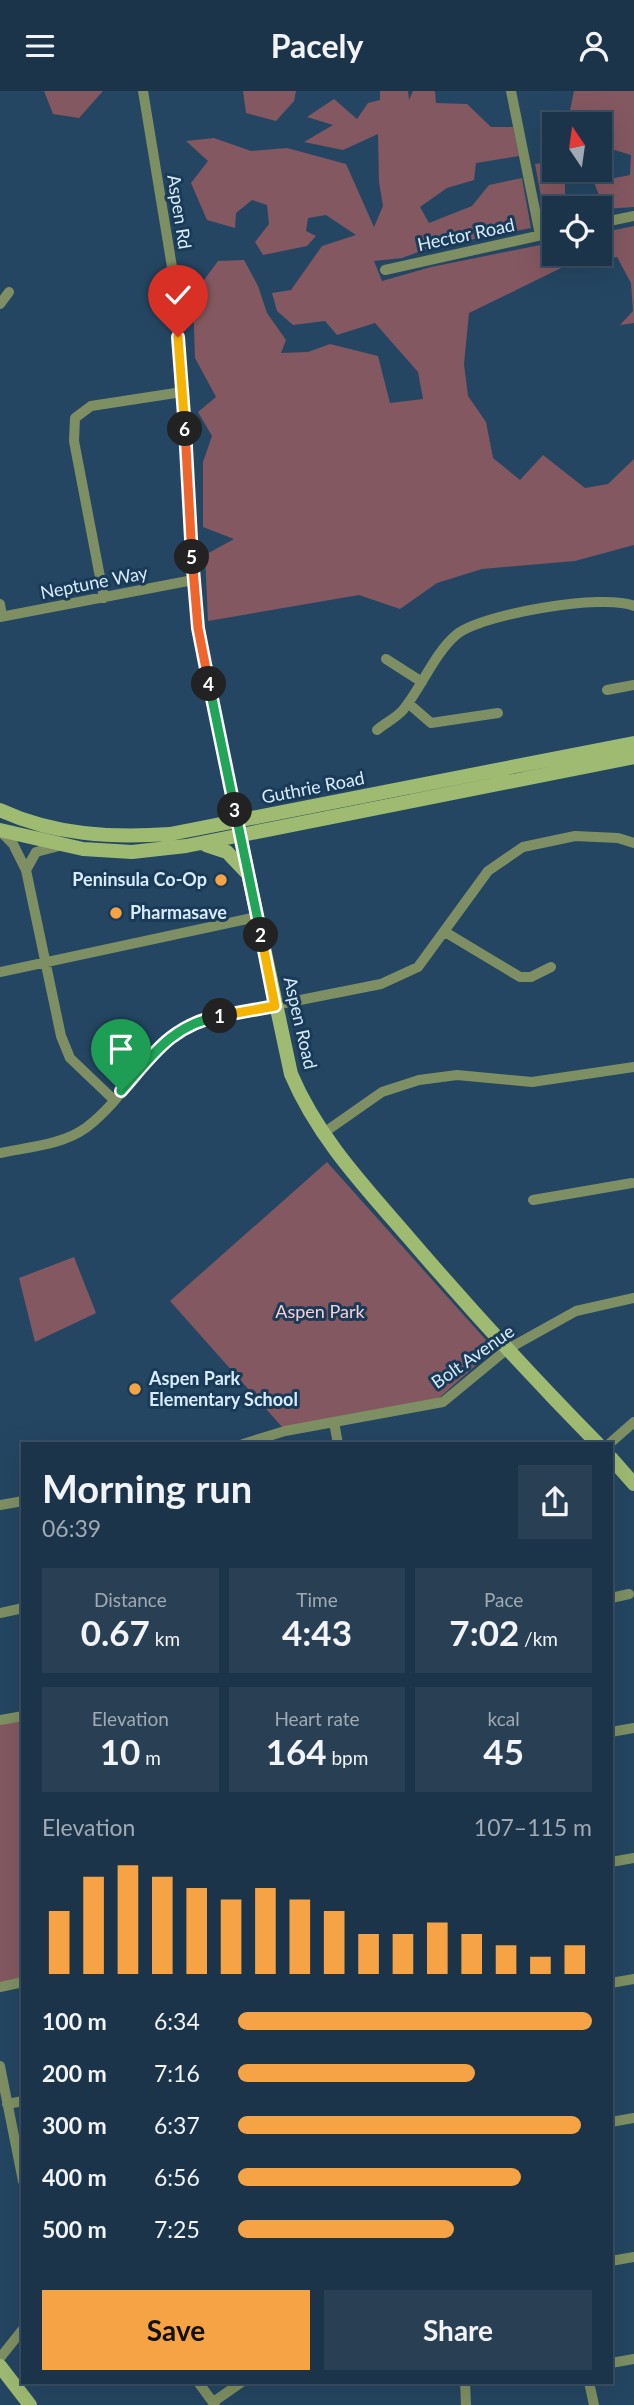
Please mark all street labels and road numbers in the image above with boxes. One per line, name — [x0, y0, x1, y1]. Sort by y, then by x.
street label: Aspen Rd — [163, 173, 197, 251]
street label: Hector Road — [415, 213, 516, 255]
street label: Neptune Way — [38, 561, 150, 603]
street label: Guthrie Road — [259, 766, 366, 808]
street label: Aspen Road — [280, 974, 322, 1071]
street label: Bolt Avenue — [427, 1320, 518, 1393]

